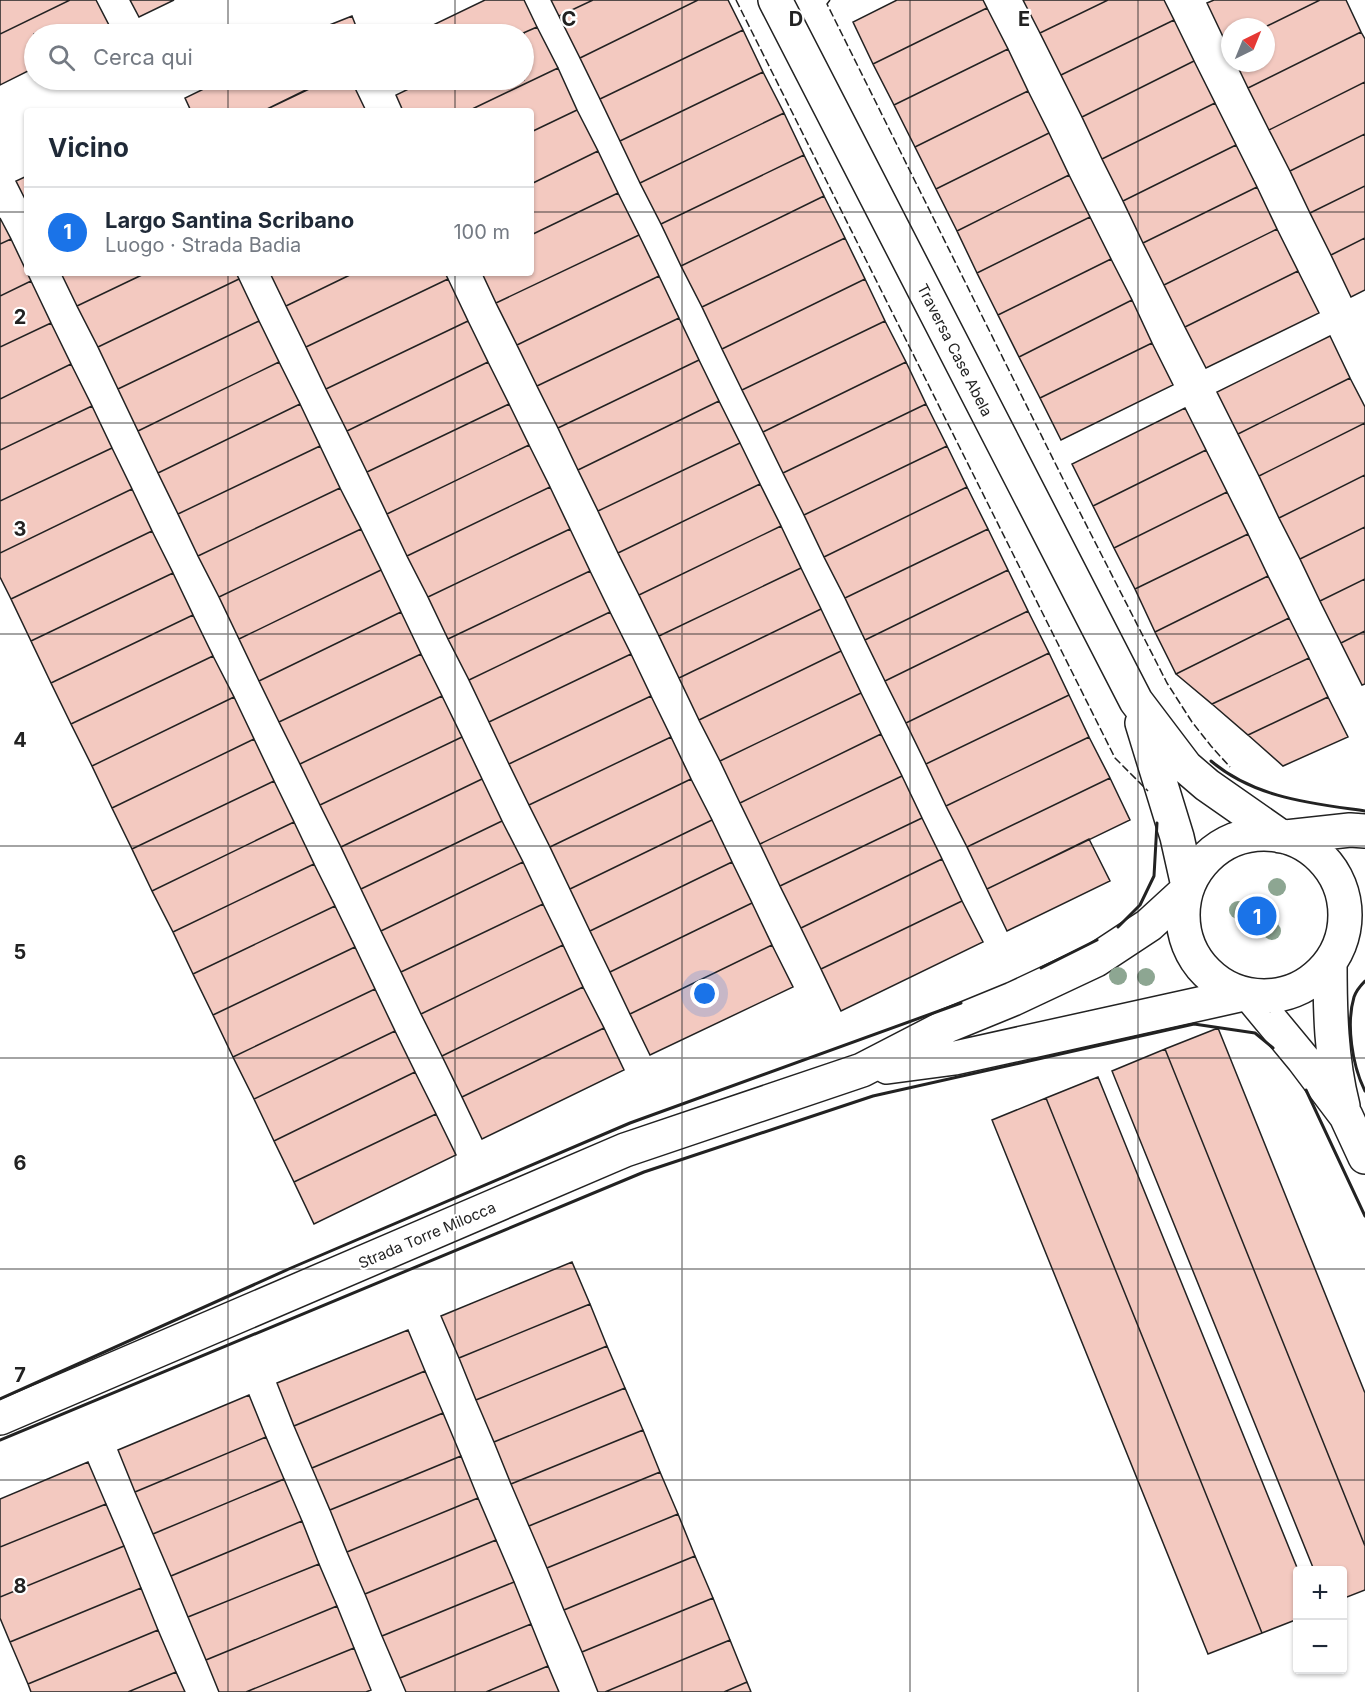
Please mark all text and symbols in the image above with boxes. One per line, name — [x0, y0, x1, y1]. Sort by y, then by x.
text: C — [562, 7, 576, 31]
text: D — [789, 7, 803, 31]
text: E — [1018, 7, 1030, 31]
north arrow — [1221, 18, 1275, 72]
search box — [24, 24, 534, 90]
icon: search — [45, 41, 78, 74]
text: Cerca qui — [93, 44, 193, 70]
text: Vicino — [48, 132, 129, 163]
text: Largo Santina Scribano — [105, 207, 354, 233]
text: 1 — [63, 220, 72, 244]
text: 100 m — [453, 220, 510, 244]
text: Luogo · Strada Badia — [105, 233, 301, 257]
street label: Traversa Case Abela — [913, 280, 997, 420]
text: 2 — [14, 305, 26, 329]
text: 3 — [14, 517, 26, 541]
text: 4 — [13, 728, 27, 752]
pin: 1 — [1238, 894, 1276, 938]
text: 5 — [14, 940, 26, 964]
your location — [690, 979, 719, 1008]
text: 6 — [14, 1151, 27, 1175]
street label: Strada Torre Milocca — [355, 1197, 499, 1273]
text: 7 — [14, 1363, 26, 1387]
map controls — [1293, 1566, 1347, 1674]
button: + — [1293, 1566, 1347, 1620]
text: 8 — [13, 1574, 27, 1598]
button: − — [1293, 1620, 1347, 1674]

